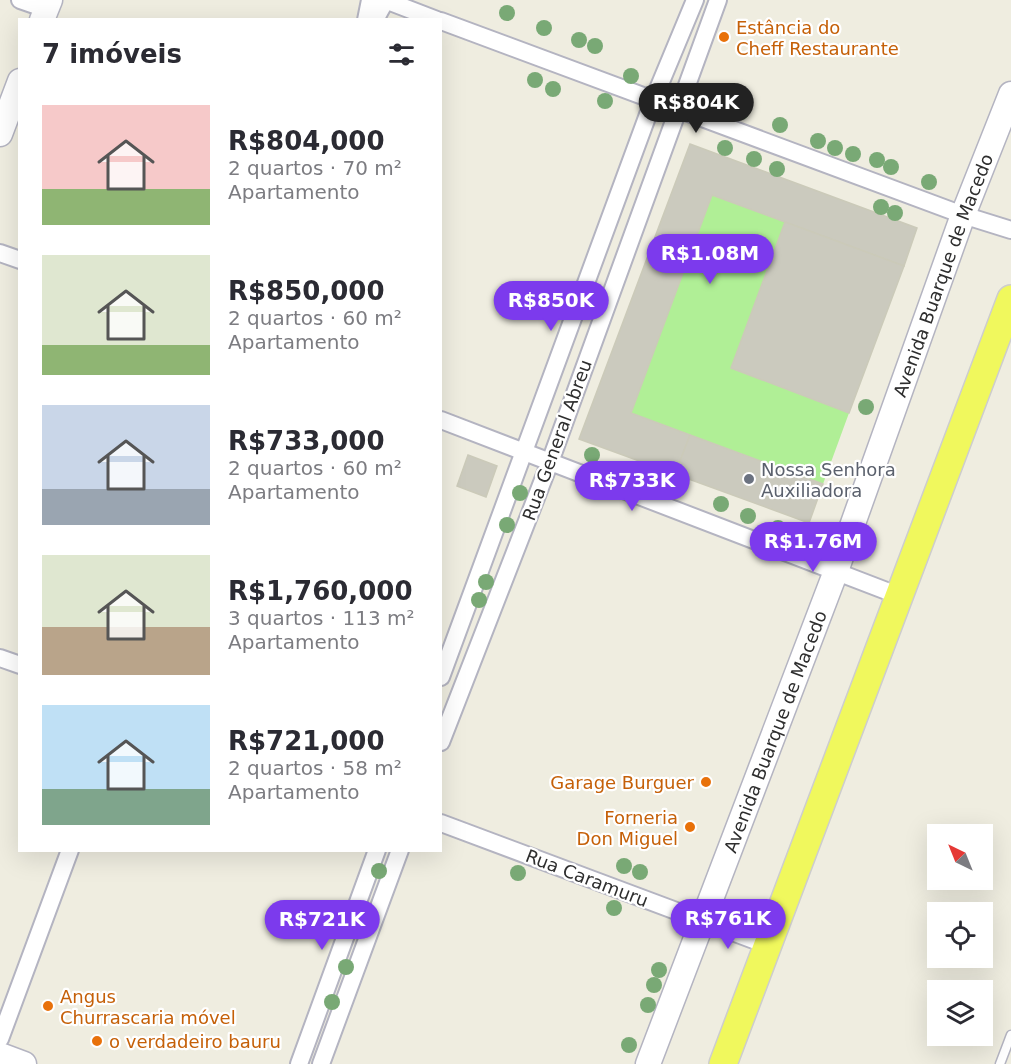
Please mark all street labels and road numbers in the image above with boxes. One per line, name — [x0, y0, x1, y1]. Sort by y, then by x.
street label: Avenida Buarque de Macedo — [888, 151, 997, 400]
street label: Rua General Abreu — [518, 357, 596, 523]
street label: Avenida Buarque de Macedo — [719, 607, 831, 855]
street label: Rua Caramuru — [523, 845, 651, 911]

